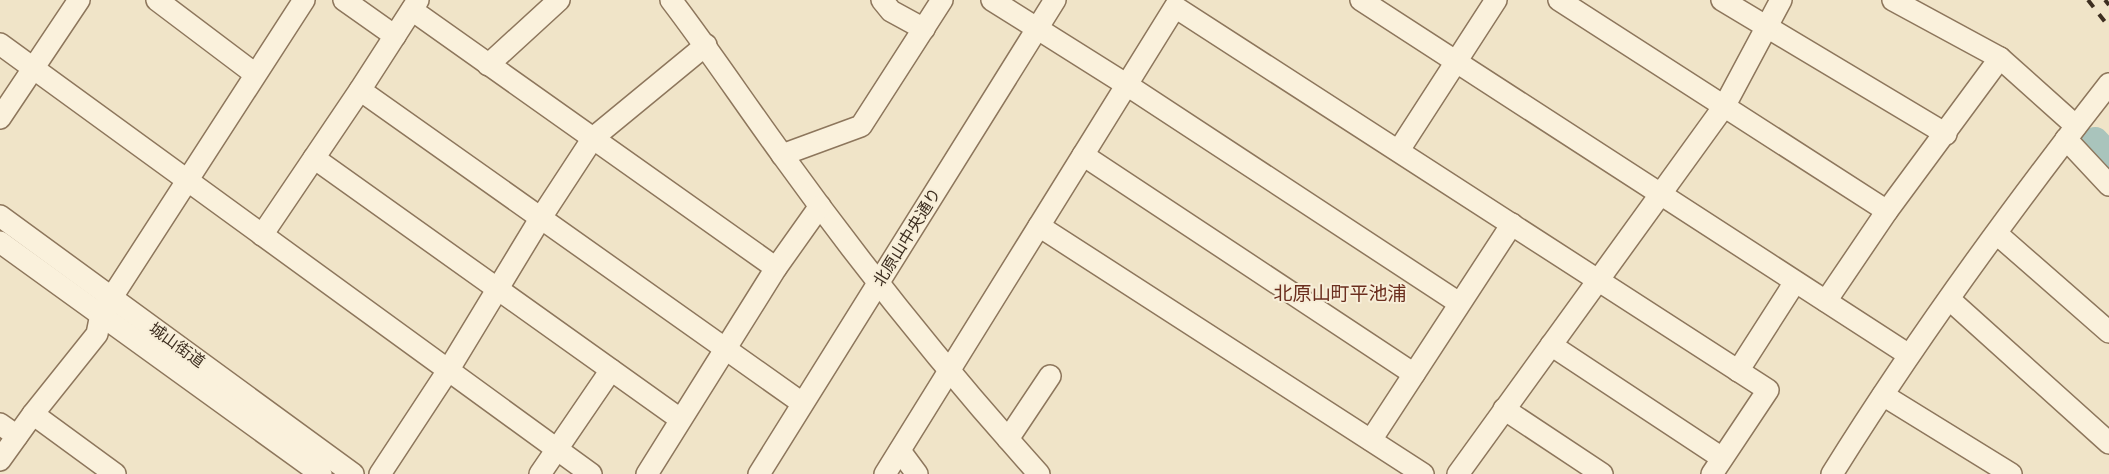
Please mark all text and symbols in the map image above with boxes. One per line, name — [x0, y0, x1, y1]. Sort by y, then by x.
street label: 北原山中央通り — [869, 184, 945, 290]
district label: 北原山町平池浦 — [1273, 282, 1407, 305]
street label: 城山街道 — [146, 319, 208, 371]

